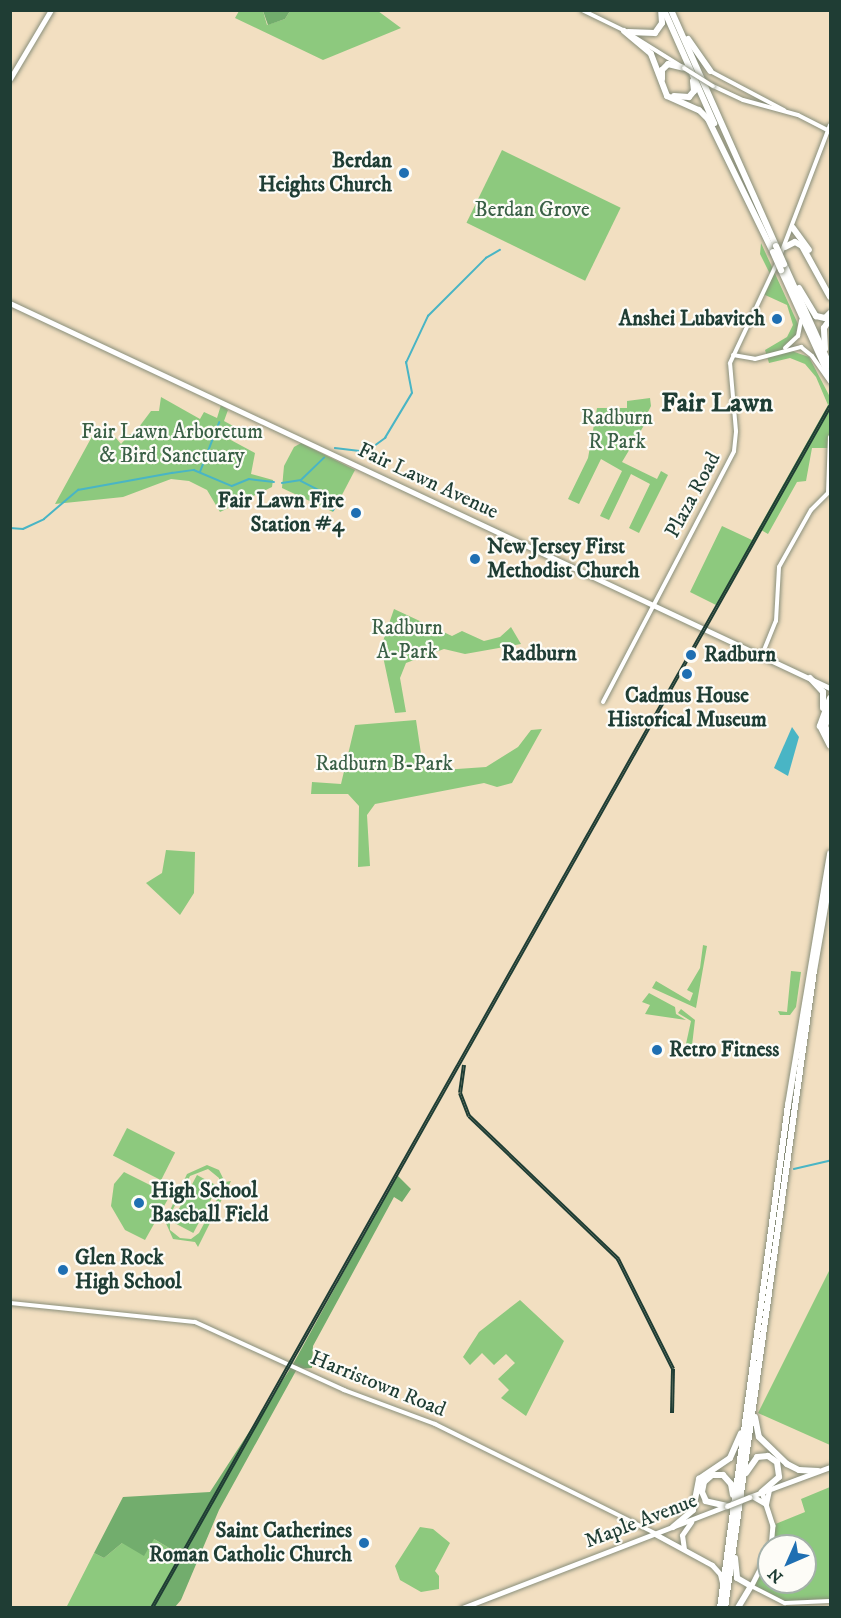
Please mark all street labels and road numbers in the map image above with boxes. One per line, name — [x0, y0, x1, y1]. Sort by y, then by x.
street label: Fair Lawn Avenue — [354, 437, 502, 525]
street label: Plaza Road — [660, 448, 726, 542]
street label: Harristown Road — [307, 1345, 449, 1423]
street label: Maple Avenue — [581, 1488, 701, 1554]

